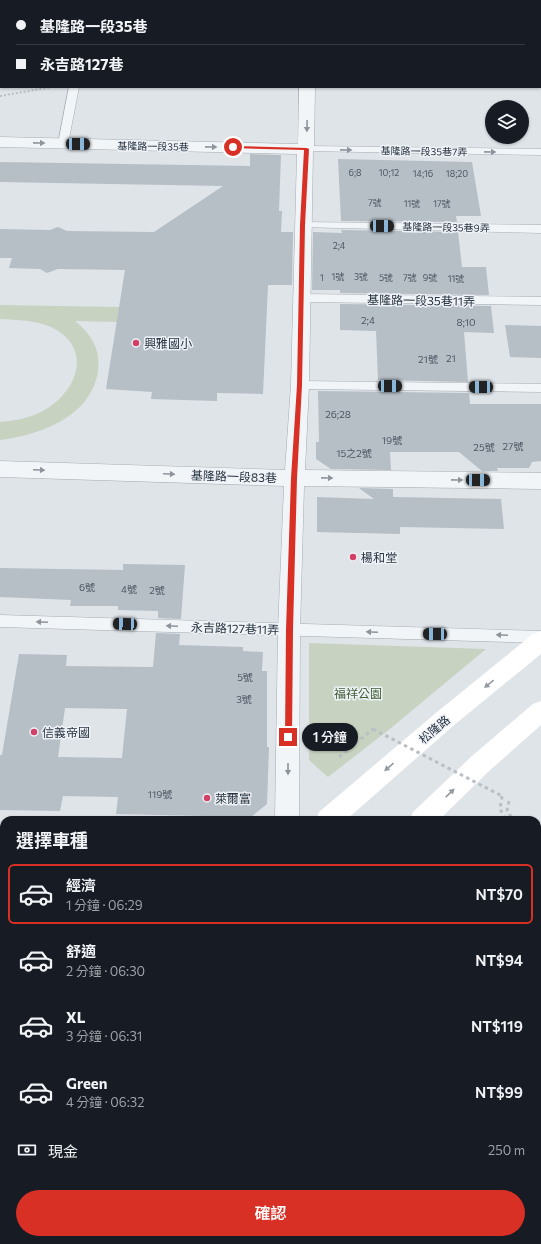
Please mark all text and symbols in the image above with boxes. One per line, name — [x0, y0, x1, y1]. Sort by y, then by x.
text: 基隆路一段35巷 — [40, 17, 147, 35]
text: 永吉路127巷 — [40, 55, 123, 73]
map controls — [485, 100, 529, 144]
button: layers — [485, 100, 529, 144]
one-way arrow — [304, 120, 310, 133]
car — [66, 138, 90, 150]
route start — [224, 138, 242, 156]
street label: 基隆路一段35巷 — [117, 139, 189, 153]
one-way arrow — [33, 140, 46, 146]
one-way arrow — [205, 144, 218, 150]
street label: 基隆路一段35巷7弄 — [381, 144, 467, 158]
one-way arrow — [340, 146, 352, 153]
one-way arrow — [484, 148, 496, 155]
house number: 6;8 — [348, 167, 362, 178]
house number: 10;12 — [379, 167, 399, 178]
house number: 14;16 — [413, 168, 433, 179]
house number: 18;20 — [446, 168, 468, 179]
house number: 7號 — [368, 197, 382, 208]
house number: 11號 — [404, 198, 420, 209]
house number: 17號 — [433, 198, 451, 209]
car — [370, 220, 394, 232]
street label: 基隆路一段35巷9弄 — [402, 220, 490, 234]
house number: 2;4 — [333, 240, 346, 251]
house number: 1號 — [332, 271, 344, 282]
house number: 3號 — [354, 271, 368, 282]
house number: 1 — [320, 272, 324, 283]
house number: 5號 — [379, 272, 393, 283]
house number: 7號 — [403, 272, 417, 283]
house number: 9號 — [423, 272, 437, 283]
house number: 11號 — [448, 273, 464, 284]
street label: 基隆路一段35巷11弄 — [367, 292, 475, 308]
house number: 2;4 — [361, 314, 375, 326]
house number: 8;10 — [456, 316, 476, 328]
place label: 興雅國小 — [144, 336, 192, 350]
marker: 興雅國小 — [131, 338, 141, 348]
house number: 21 — [446, 352, 456, 364]
house number: 21號 — [418, 353, 438, 365]
car — [378, 380, 402, 392]
car — [469, 381, 493, 393]
house number: 26;28 — [325, 408, 351, 420]
house number: 19號 — [382, 434, 402, 446]
house number: 27號 — [503, 440, 523, 452]
house number: 25號 — [473, 441, 495, 453]
house number: 15之2號 — [336, 447, 372, 459]
one-way arrow — [33, 467, 46, 473]
street label: 基隆路一段83巷 — [191, 468, 277, 484]
one-way arrow — [163, 471, 176, 477]
car — [466, 474, 490, 486]
one-way arrow — [321, 475, 334, 481]
one-way arrow — [451, 477, 464, 483]
place label: 楊和堂 — [361, 550, 397, 564]
marker: 楊和堂 — [348, 552, 358, 562]
house number: 6號 — [79, 581, 95, 593]
house number: 4號 — [121, 583, 137, 595]
house number: 2號 — [149, 584, 165, 596]
car — [113, 618, 137, 630]
one-way arrow — [35, 619, 48, 625]
street label: 永吉路127巷11弄 — [191, 619, 279, 637]
one-way arrow — [165, 623, 178, 629]
car — [423, 628, 447, 640]
one-way arrow — [365, 629, 378, 635]
one-way arrow — [496, 632, 508, 639]
house number: 5號 — [237, 671, 253, 683]
one-way arrow — [484, 679, 495, 688]
park label: 福祥公園 — [334, 686, 382, 700]
house number: 3號 — [236, 693, 252, 705]
street label: 松隆路 — [416, 712, 452, 746]
callout: 1 分鐘 — [302, 723, 358, 751]
place label: 信義帝國 — [42, 725, 90, 739]
marker: 信義帝國 — [29, 727, 39, 737]
route end — [279, 728, 297, 746]
text: 1 分鐘 — [313, 729, 347, 745]
one-way arrow — [384, 762, 395, 771]
one-way arrow — [285, 763, 291, 776]
house number: 119號 — [148, 788, 172, 800]
one-way arrow — [445, 788, 455, 798]
place label: 萊爾富 — [215, 791, 251, 805]
marker: 萊爾富 — [202, 793, 212, 803]
text: 選擇車種 — [16, 829, 88, 851]
icon: car — [18, 876, 54, 912]
text: 經濟 — [66, 876, 96, 894]
text: NT$70 — [476, 885, 523, 903]
text: 1 分鐘 · 06:29 — [66, 897, 143, 913]
icon: car — [18, 942, 54, 978]
text: 舒適 — [66, 942, 96, 960]
text: NT$94 — [475, 951, 523, 969]
text: 2 分鐘 · 06:30 — [66, 963, 145, 979]
icon: car — [18, 1008, 54, 1044]
text: XL — [66, 1008, 85, 1026]
text: NT$119 — [471, 1017, 523, 1035]
text: 3 分鐘 · 06:31 — [66, 1028, 142, 1044]
icon: car — [18, 1074, 54, 1110]
text: Green — [66, 1074, 107, 1092]
text: NT$99 — [475, 1083, 523, 1101]
text: 4 分鐘 · 06:32 — [66, 1094, 144, 1110]
icon: cash — [16, 1139, 38, 1161]
text: 現金 — [48, 1142, 78, 1160]
text: 250 m — [488, 1142, 525, 1158]
button: 確認 — [16, 1190, 525, 1236]

